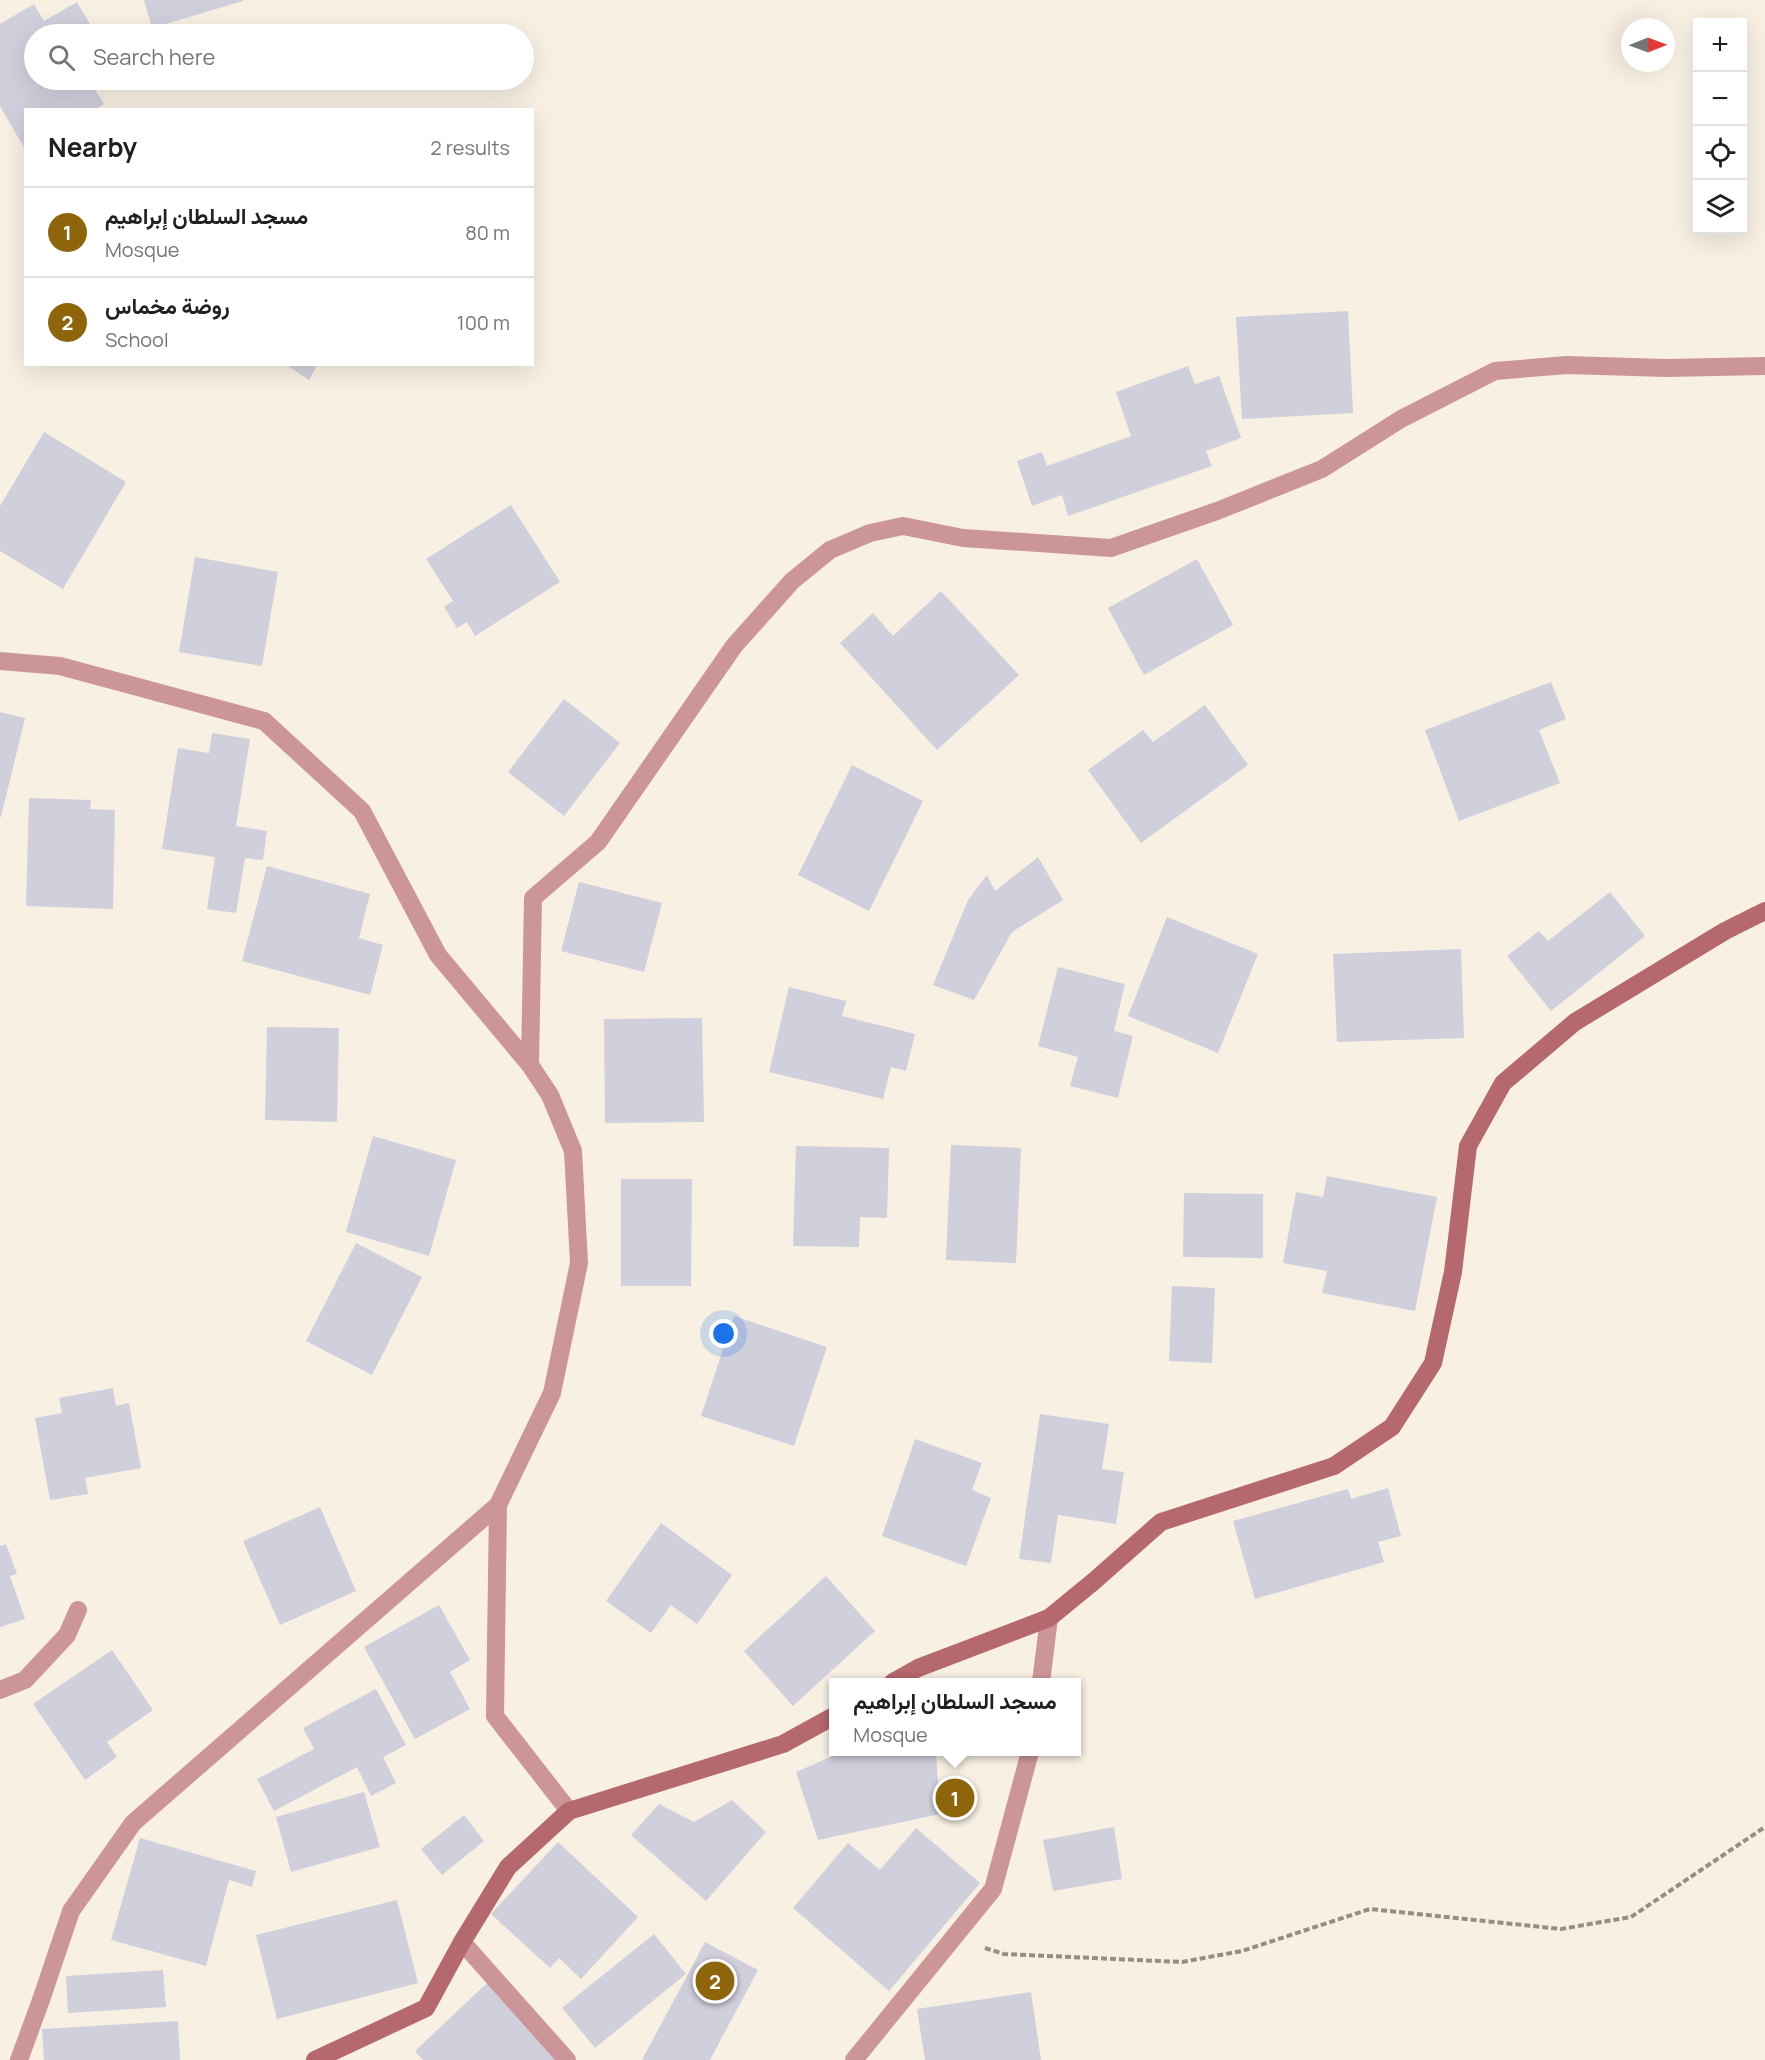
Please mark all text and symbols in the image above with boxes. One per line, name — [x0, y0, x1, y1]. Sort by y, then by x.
north arrow — [1621, 18, 1675, 72]
map controls — [1693, 18, 1747, 234]
button: + — [1693, 18, 1747, 72]
search box — [24, 24, 534, 90]
icon: search — [45, 41, 78, 74]
text: Search here — [93, 42, 215, 72]
button: − — [1693, 72, 1747, 126]
button: locate — [1693, 126, 1747, 180]
text: Nearby — [48, 129, 137, 165]
text: 2 results — [430, 134, 510, 161]
button: layers — [1693, 180, 1747, 234]
text: مسجد السلطان إبراهيم — [105, 201, 308, 231]
text: 1 — [63, 219, 72, 246]
text: 80 m — [465, 219, 510, 246]
text: Mosque — [105, 236, 179, 263]
text: روضة مخماس — [105, 291, 230, 321]
text: 2 — [62, 309, 73, 336]
text: 100 m — [457, 309, 510, 336]
text: School — [105, 326, 169, 353]
your location — [709, 1319, 738, 1348]
popup — [829, 1678, 1081, 1756]
text: مسجد السلطان إبراهيم — [853, 1686, 1057, 1716]
text: Mosque — [853, 1721, 928, 1748]
pin: 1 — [936, 1776, 974, 1820]
pin: 2 — [696, 1958, 734, 2004]

